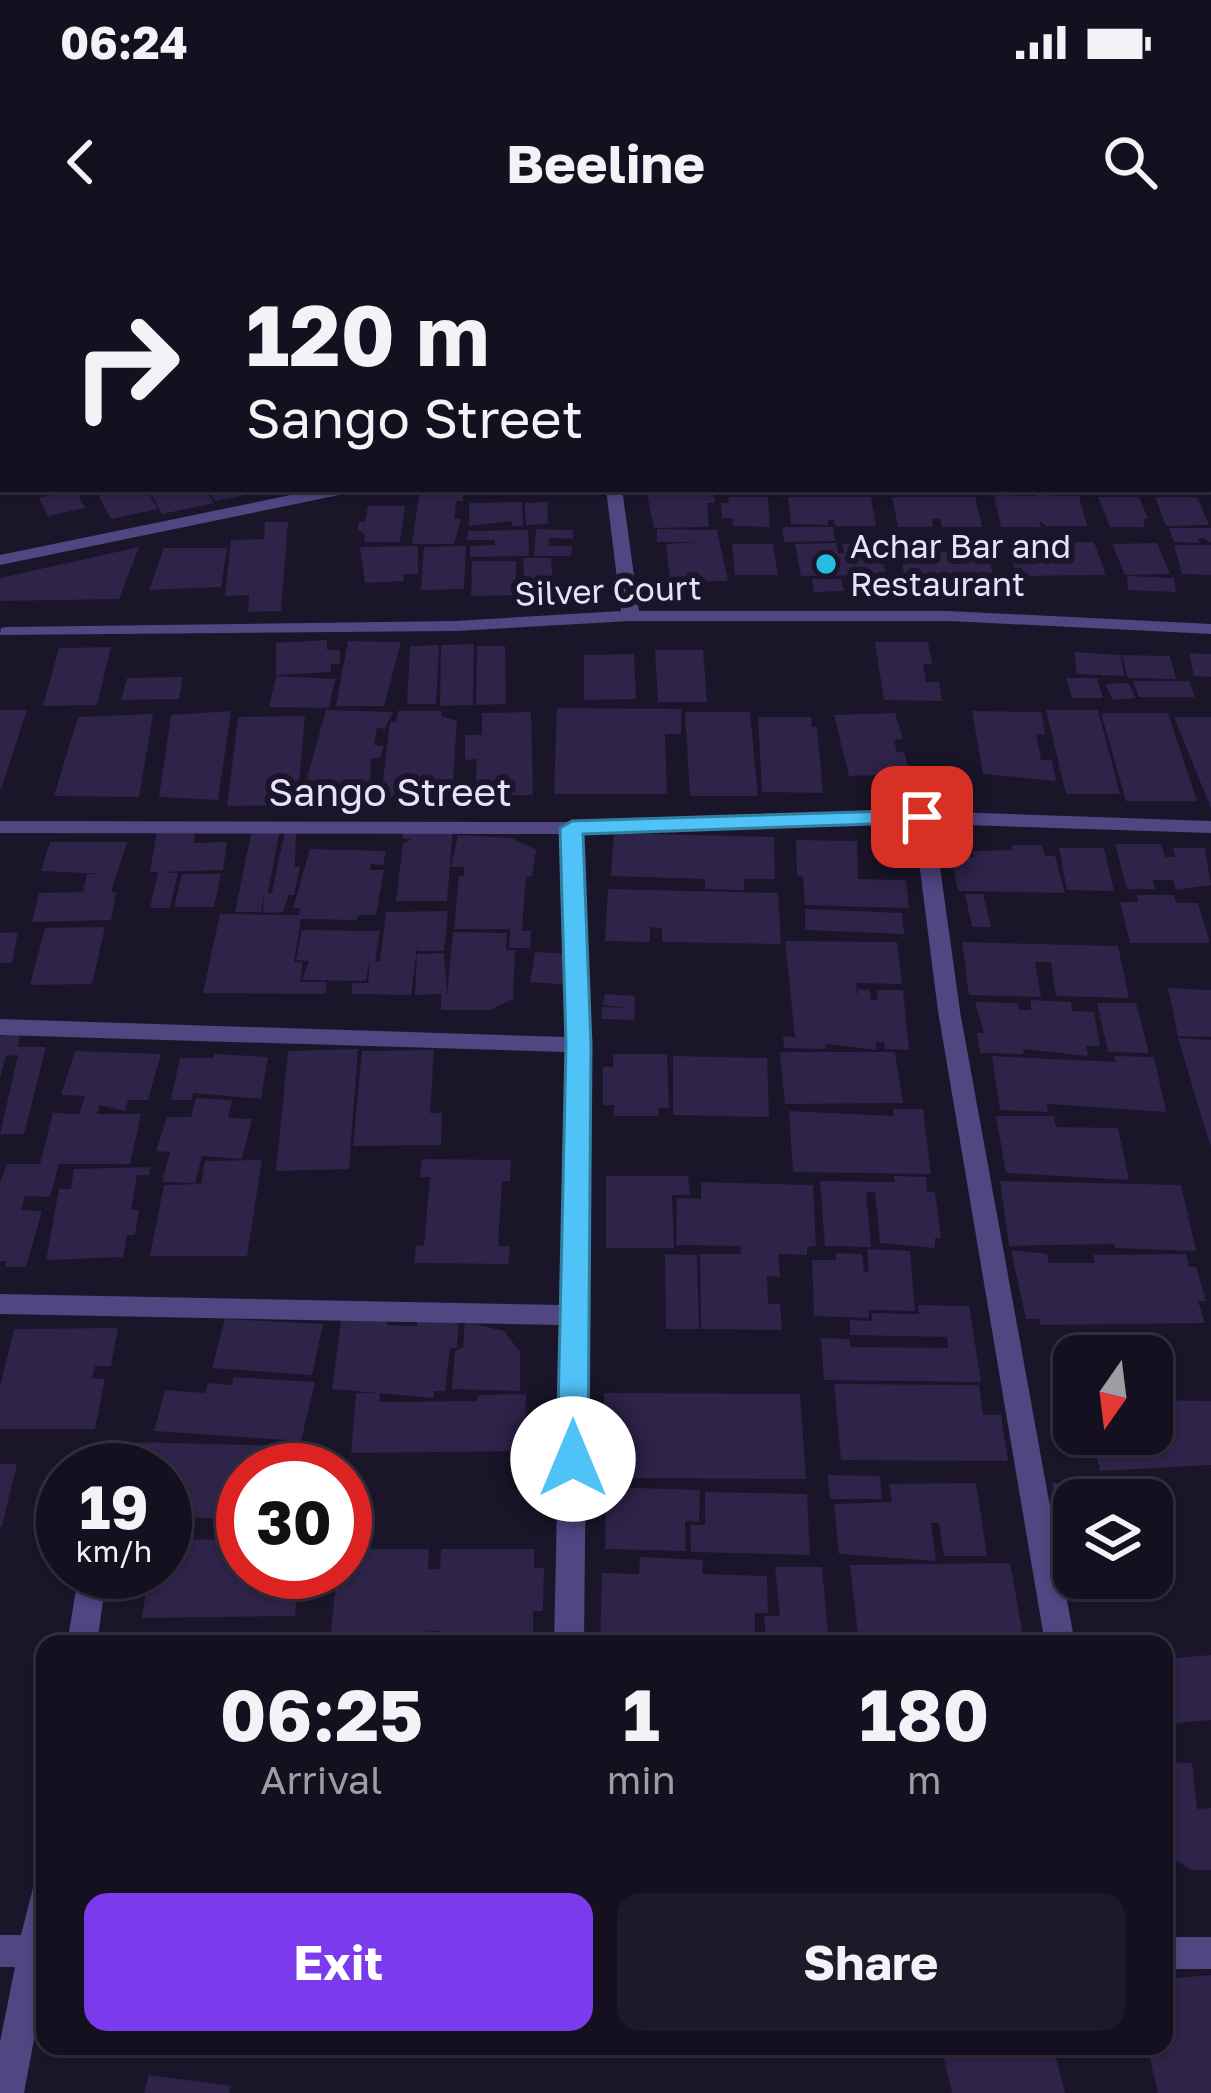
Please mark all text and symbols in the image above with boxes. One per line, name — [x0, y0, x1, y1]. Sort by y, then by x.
text: 06:24 — [60, 15, 188, 69]
icon: back — [48, 129, 114, 195]
icon: search — [1097, 129, 1163, 195]
text: Beeline — [506, 130, 705, 195]
text: 120 m — [246, 284, 490, 384]
icon: right — [48, 288, 204, 444]
text: Sango Street — [246, 385, 583, 450]
place label: Achar Bar and Restaurant — [850, 526, 1071, 603]
marker: Achar Bar and Restaurant — [813, 551, 839, 577]
street label: Silver Court — [514, 567, 702, 613]
pin — [871, 766, 973, 868]
street label: Sango Street — [268, 768, 512, 815]
icon: arrive — [889, 784, 955, 850]
north arrow — [1053, 1335, 1173, 1455]
map controls — [1053, 1335, 1173, 1599]
position arrow — [510, 1396, 636, 1522]
speed limit sign: 30 — [216, 1443, 372, 1599]
text: 19 — [79, 1470, 148, 1542]
button: layers — [1053, 1479, 1173, 1599]
text: km/h — [76, 1533, 152, 1569]
text: 06:25 — [220, 1670, 423, 1757]
text: 1 — [623, 1670, 660, 1757]
text: 180 — [859, 1670, 989, 1757]
text: Arrival — [260, 1756, 382, 1803]
text: min — [607, 1756, 676, 1803]
text: m — [907, 1756, 942, 1803]
button: Exit — [84, 1893, 593, 2031]
button: Share — [617, 1893, 1125, 2031]

